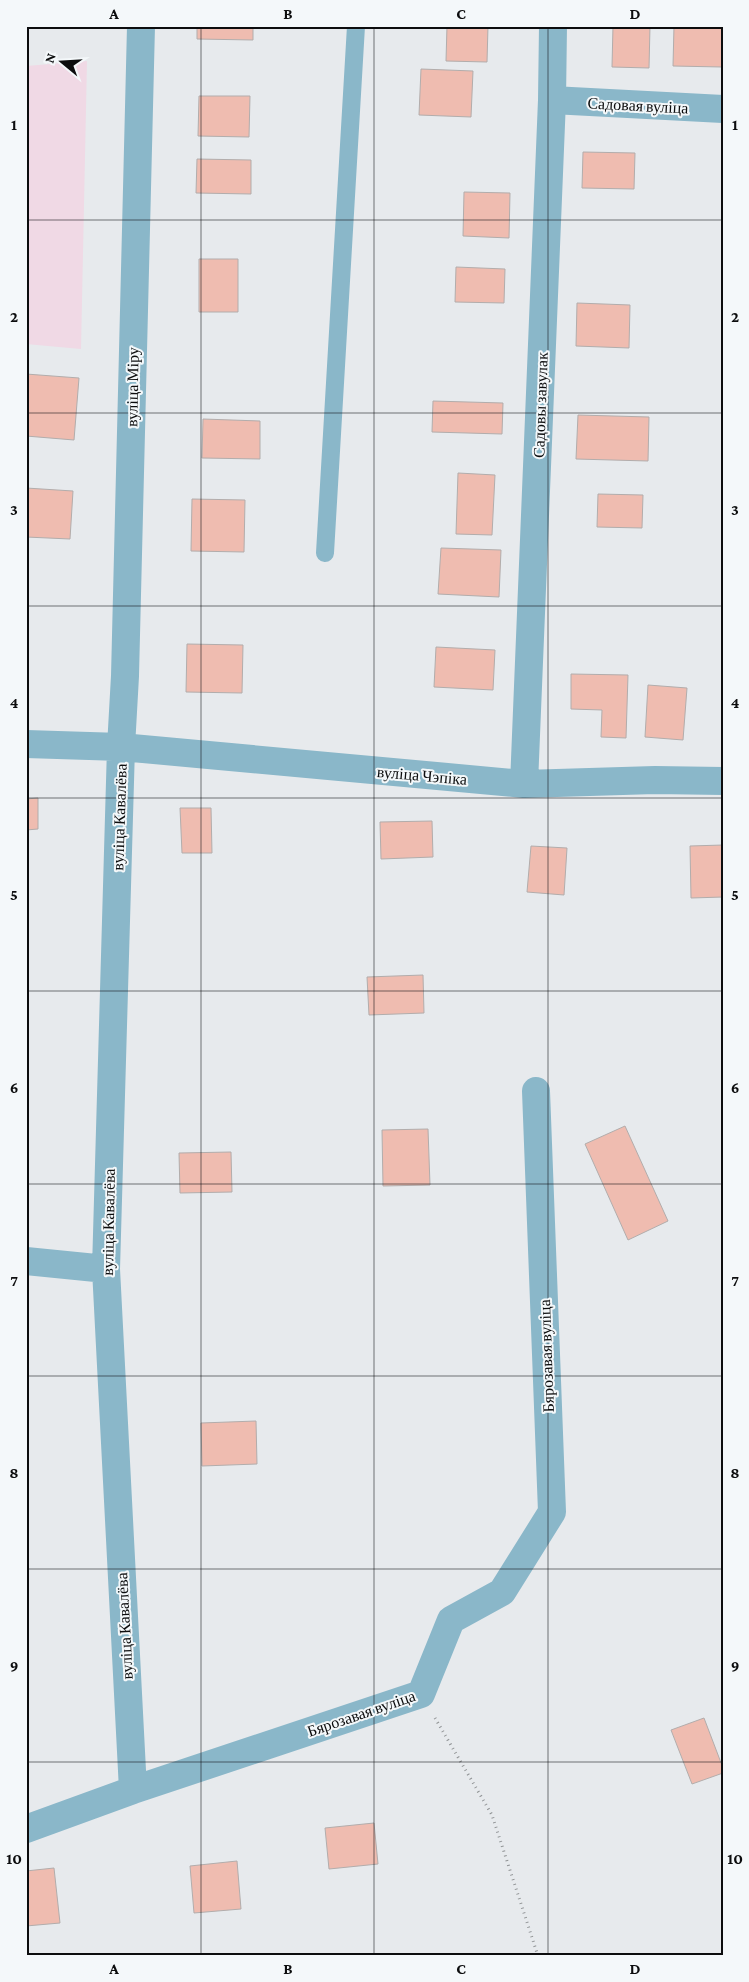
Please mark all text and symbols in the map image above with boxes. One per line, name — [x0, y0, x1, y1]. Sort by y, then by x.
text: A — [108, 5, 119, 22]
text: B — [283, 5, 293, 22]
text: C — [456, 5, 466, 22]
text: D — [629, 5, 641, 22]
north arrow — [38, 38, 88, 88]
text: N — [41, 51, 59, 65]
street label: Садовая вуліца — [587, 94, 689, 118]
text: 1 — [11, 116, 17, 133]
text: 1 — [732, 116, 738, 133]
text: 2 — [10, 308, 18, 325]
text: 2 — [731, 308, 739, 325]
street label: вуліца Міру — [123, 347, 143, 427]
street label: Садовы завулак — [530, 352, 552, 458]
text: 3 — [10, 501, 18, 518]
text: 3 — [731, 501, 739, 518]
text: 4 — [10, 694, 19, 711]
text: 4 — [731, 694, 740, 711]
street label: вуліца Кавалёва — [109, 763, 131, 871]
street label: вуліца Чэпіка — [376, 763, 468, 789]
text: 5 — [10, 886, 18, 903]
text: 5 — [731, 886, 739, 903]
text: 6 — [10, 1079, 18, 1096]
text: 6 — [731, 1079, 739, 1096]
street label: вуліца Кавалёва — [99, 1168, 119, 1276]
text: 7 — [10, 1272, 18, 1289]
text: 7 — [731, 1272, 739, 1289]
street label: Бярозавая вуліца — [536, 1299, 558, 1413]
text: 8 — [9, 1464, 19, 1481]
text: 8 — [730, 1464, 740, 1481]
street label: вуліца Кавалёва — [113, 1572, 137, 1680]
text: 9 — [10, 1657, 18, 1674]
text: 9 — [731, 1657, 739, 1674]
street label: Бярозавая вуліца — [305, 1687, 418, 1741]
text: 10 — [6, 1850, 22, 1867]
text: 10 — [727, 1850, 743, 1867]
text: A — [108, 1960, 119, 1977]
text: B — [283, 1960, 293, 1977]
text: C — [456, 1960, 466, 1977]
text: D — [629, 1960, 641, 1977]

